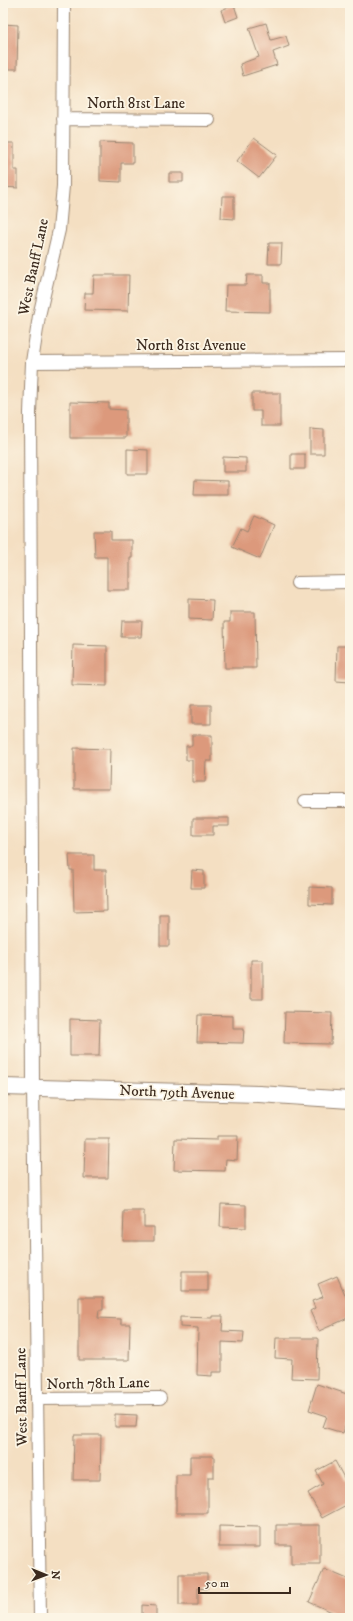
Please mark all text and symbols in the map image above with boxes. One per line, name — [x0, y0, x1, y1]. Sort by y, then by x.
street label: North 81st Lane — [87, 94, 185, 113]
street label: West Banff Lane — [14, 217, 53, 318]
street label: North 81st Avenue — [136, 336, 246, 355]
street label: North 79th Avenue — [119, 1081, 235, 1104]
street label: West Banff Lane — [11, 1347, 32, 1448]
street label: North 78th Lane — [46, 1373, 150, 1394]
north arrow — [26, 1555, 66, 1595]
scale bar — [199, 1569, 290, 1595]
text: N — [48, 1571, 62, 1580]
text: 50 m — [205, 1576, 229, 1591]

